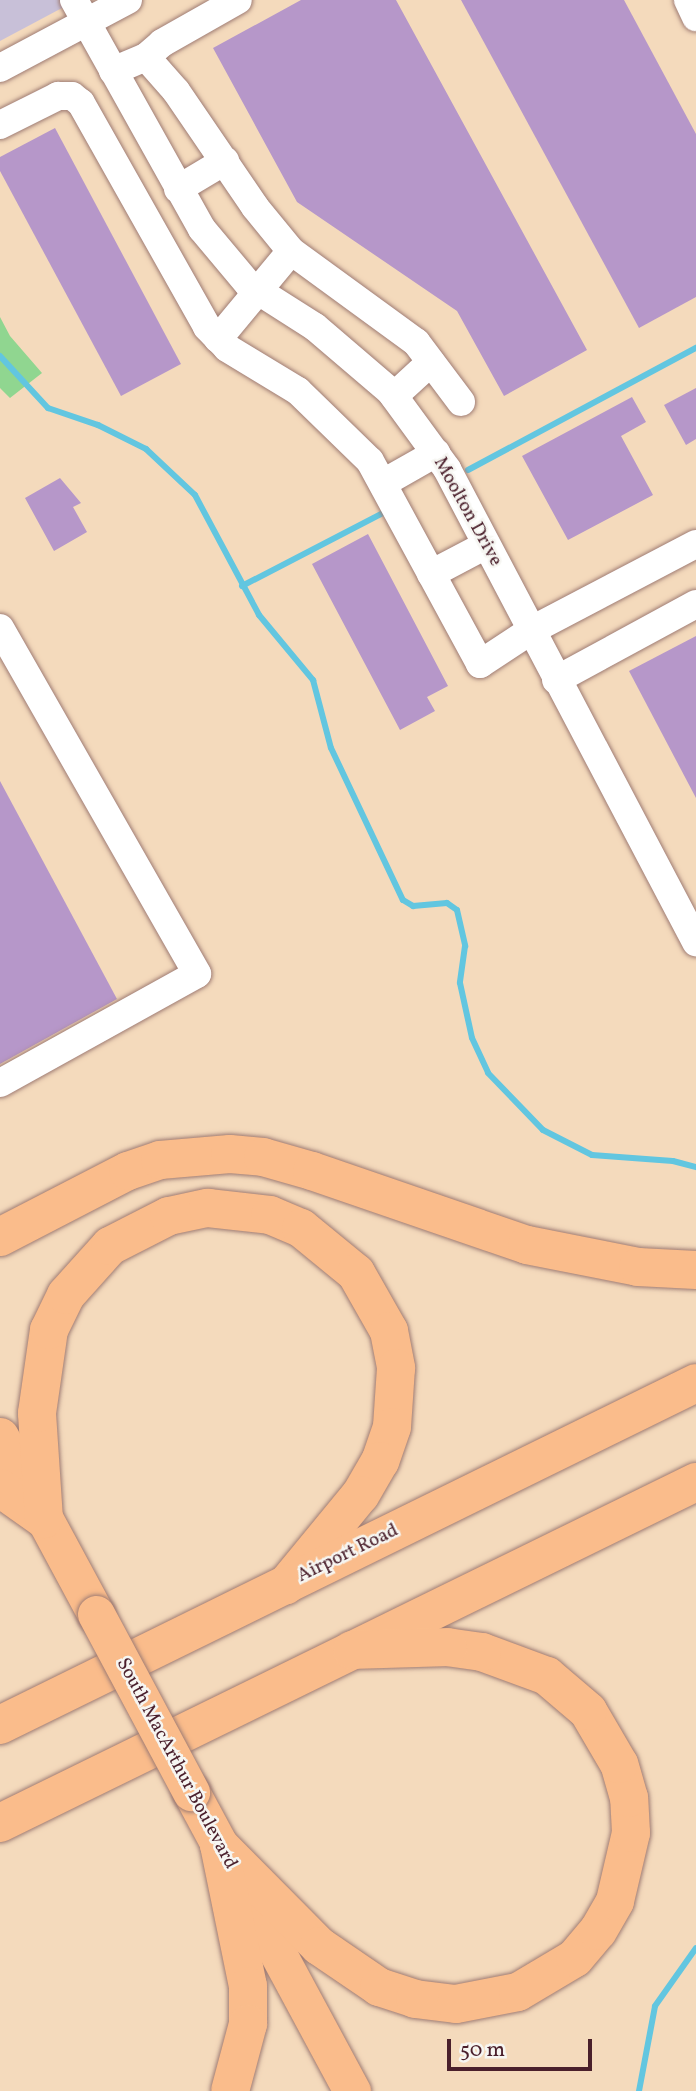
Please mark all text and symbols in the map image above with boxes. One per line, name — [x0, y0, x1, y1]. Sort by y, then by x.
street label: Moolton Drive — [428, 453, 506, 571]
street label: Airport Road — [294, 1520, 402, 1588]
street label: South MacArthur Boulevard — [111, 1655, 241, 1873]
scale bar — [451, 2024, 596, 2068]
text: 50 m — [460, 2036, 505, 2065]

